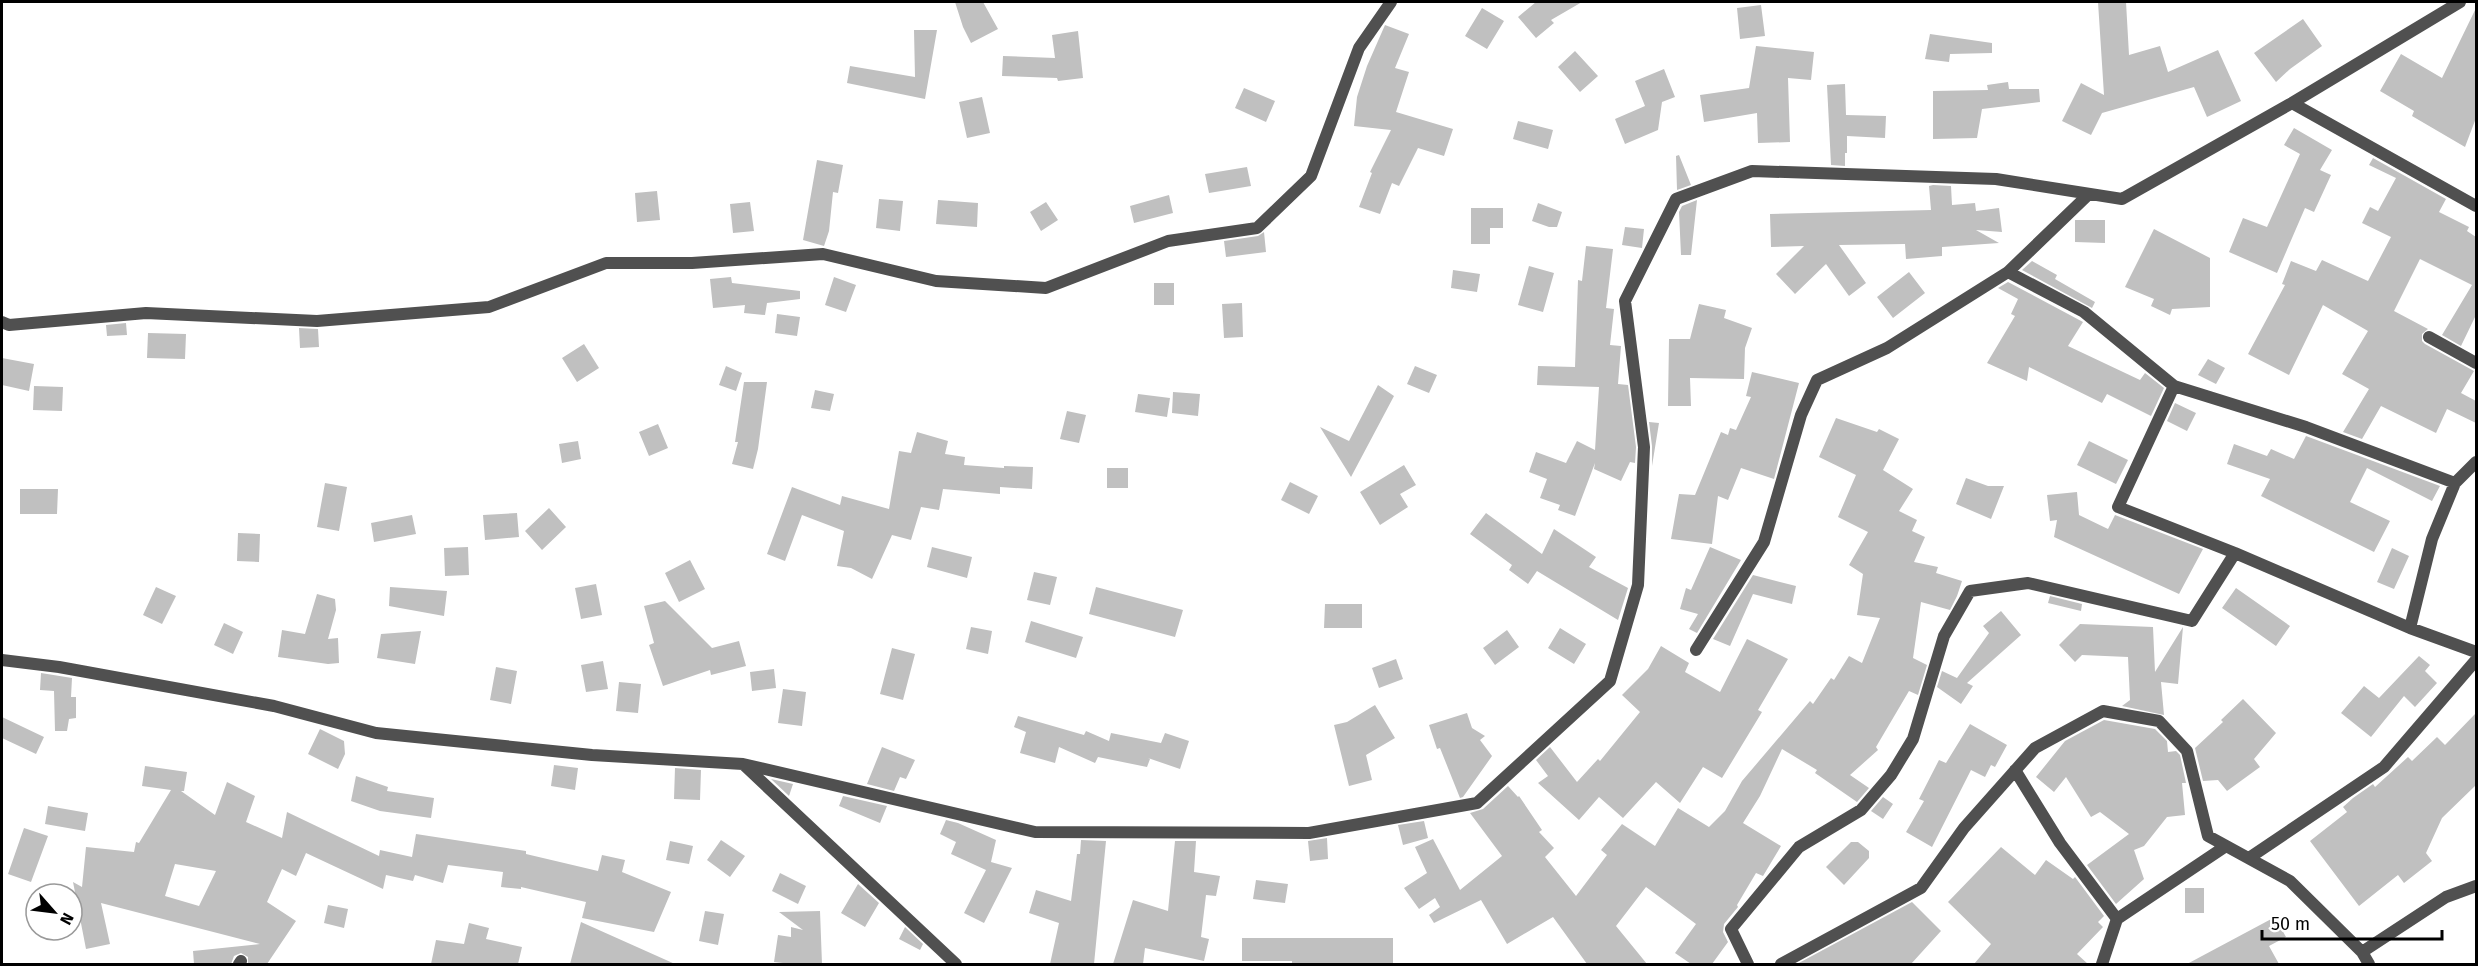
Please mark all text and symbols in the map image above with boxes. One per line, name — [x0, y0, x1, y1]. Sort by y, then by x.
north arrow — [24, 882, 84, 942]
scale bar — [2262, 903, 2442, 941]
text: N — [56, 910, 78, 928]
text: 50 m — [2271, 913, 2310, 935]

